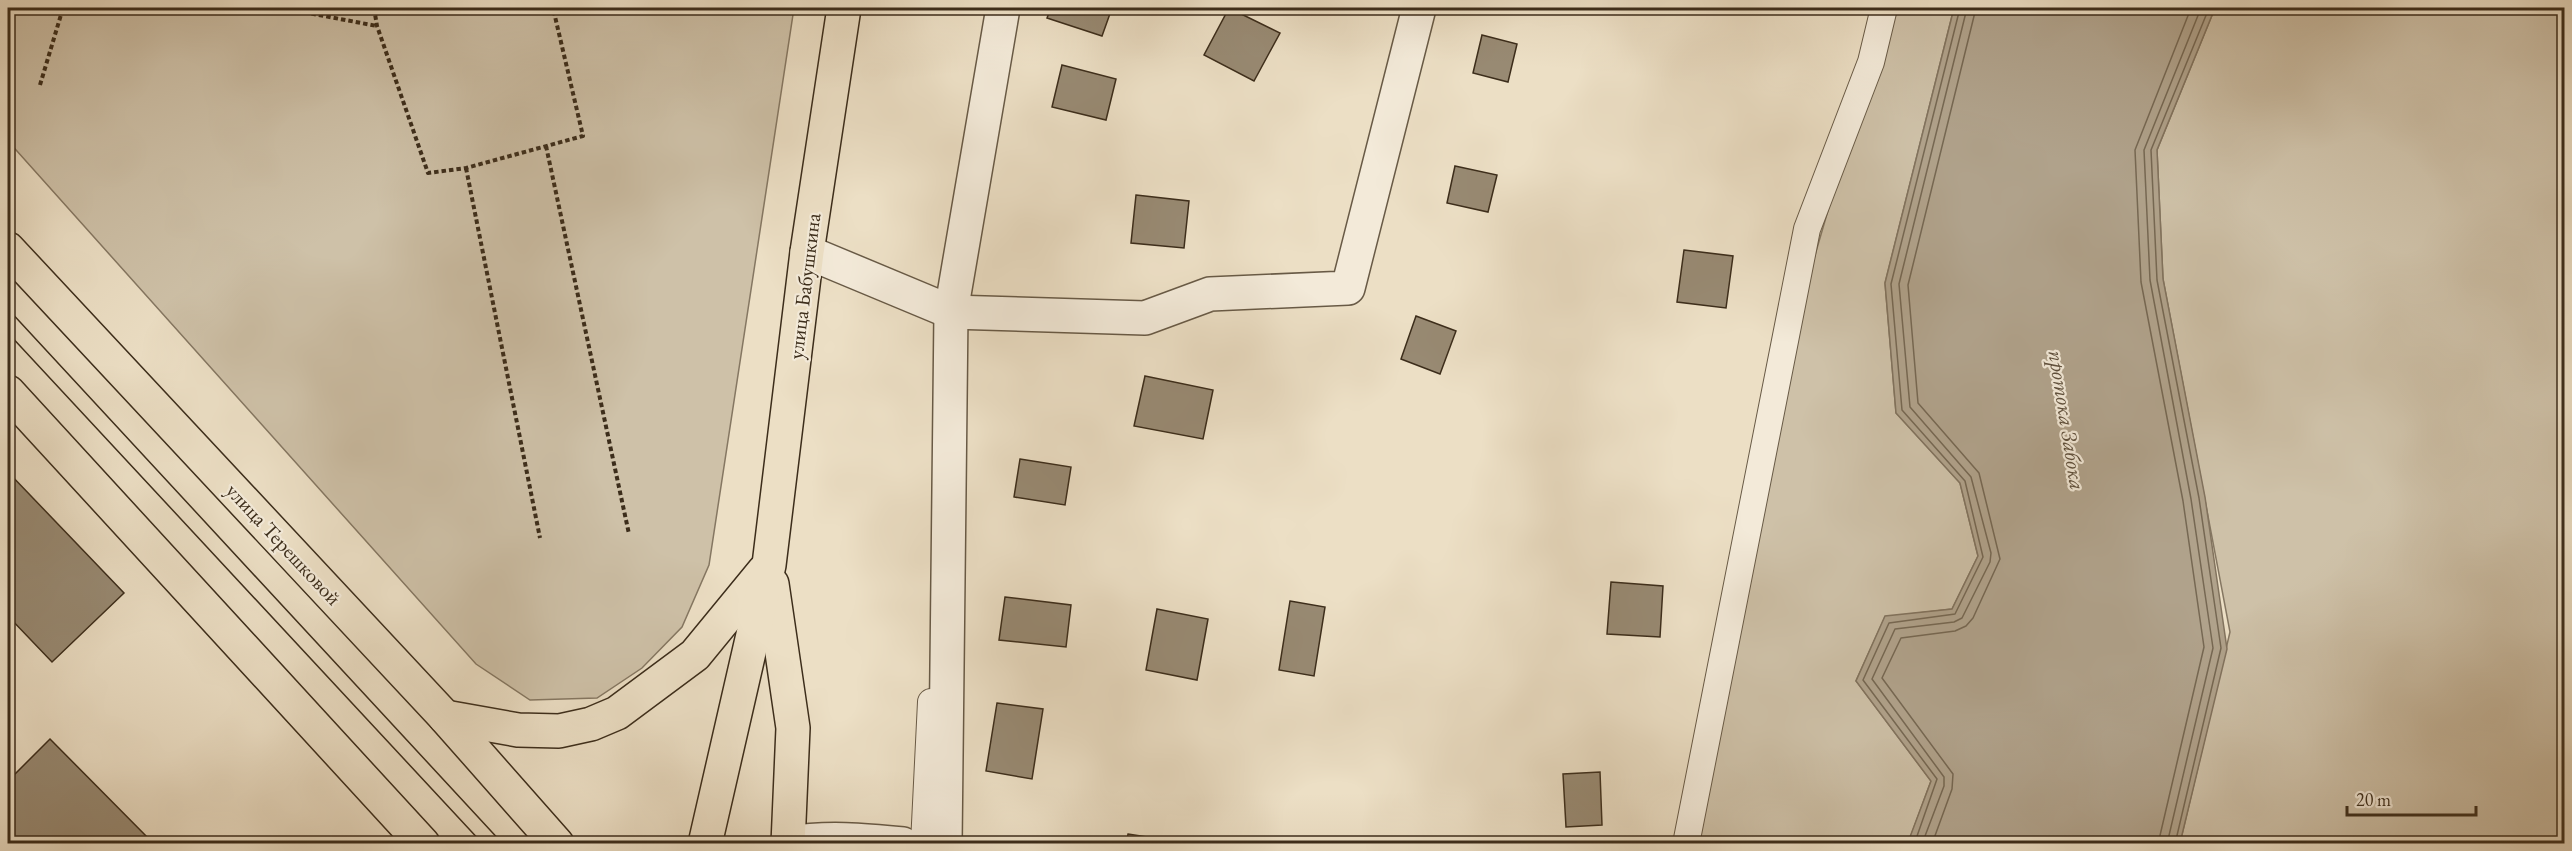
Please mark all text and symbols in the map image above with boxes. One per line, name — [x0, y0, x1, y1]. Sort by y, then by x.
street label: улица Бабушкина — [782, 211, 826, 361]
water label: протока Забока — [2042, 348, 2092, 492]
street label: улица Терешковой — [220, 477, 348, 611]
scale bar — [2347, 779, 2476, 817]
text: 20 m — [2356, 788, 2391, 811]

